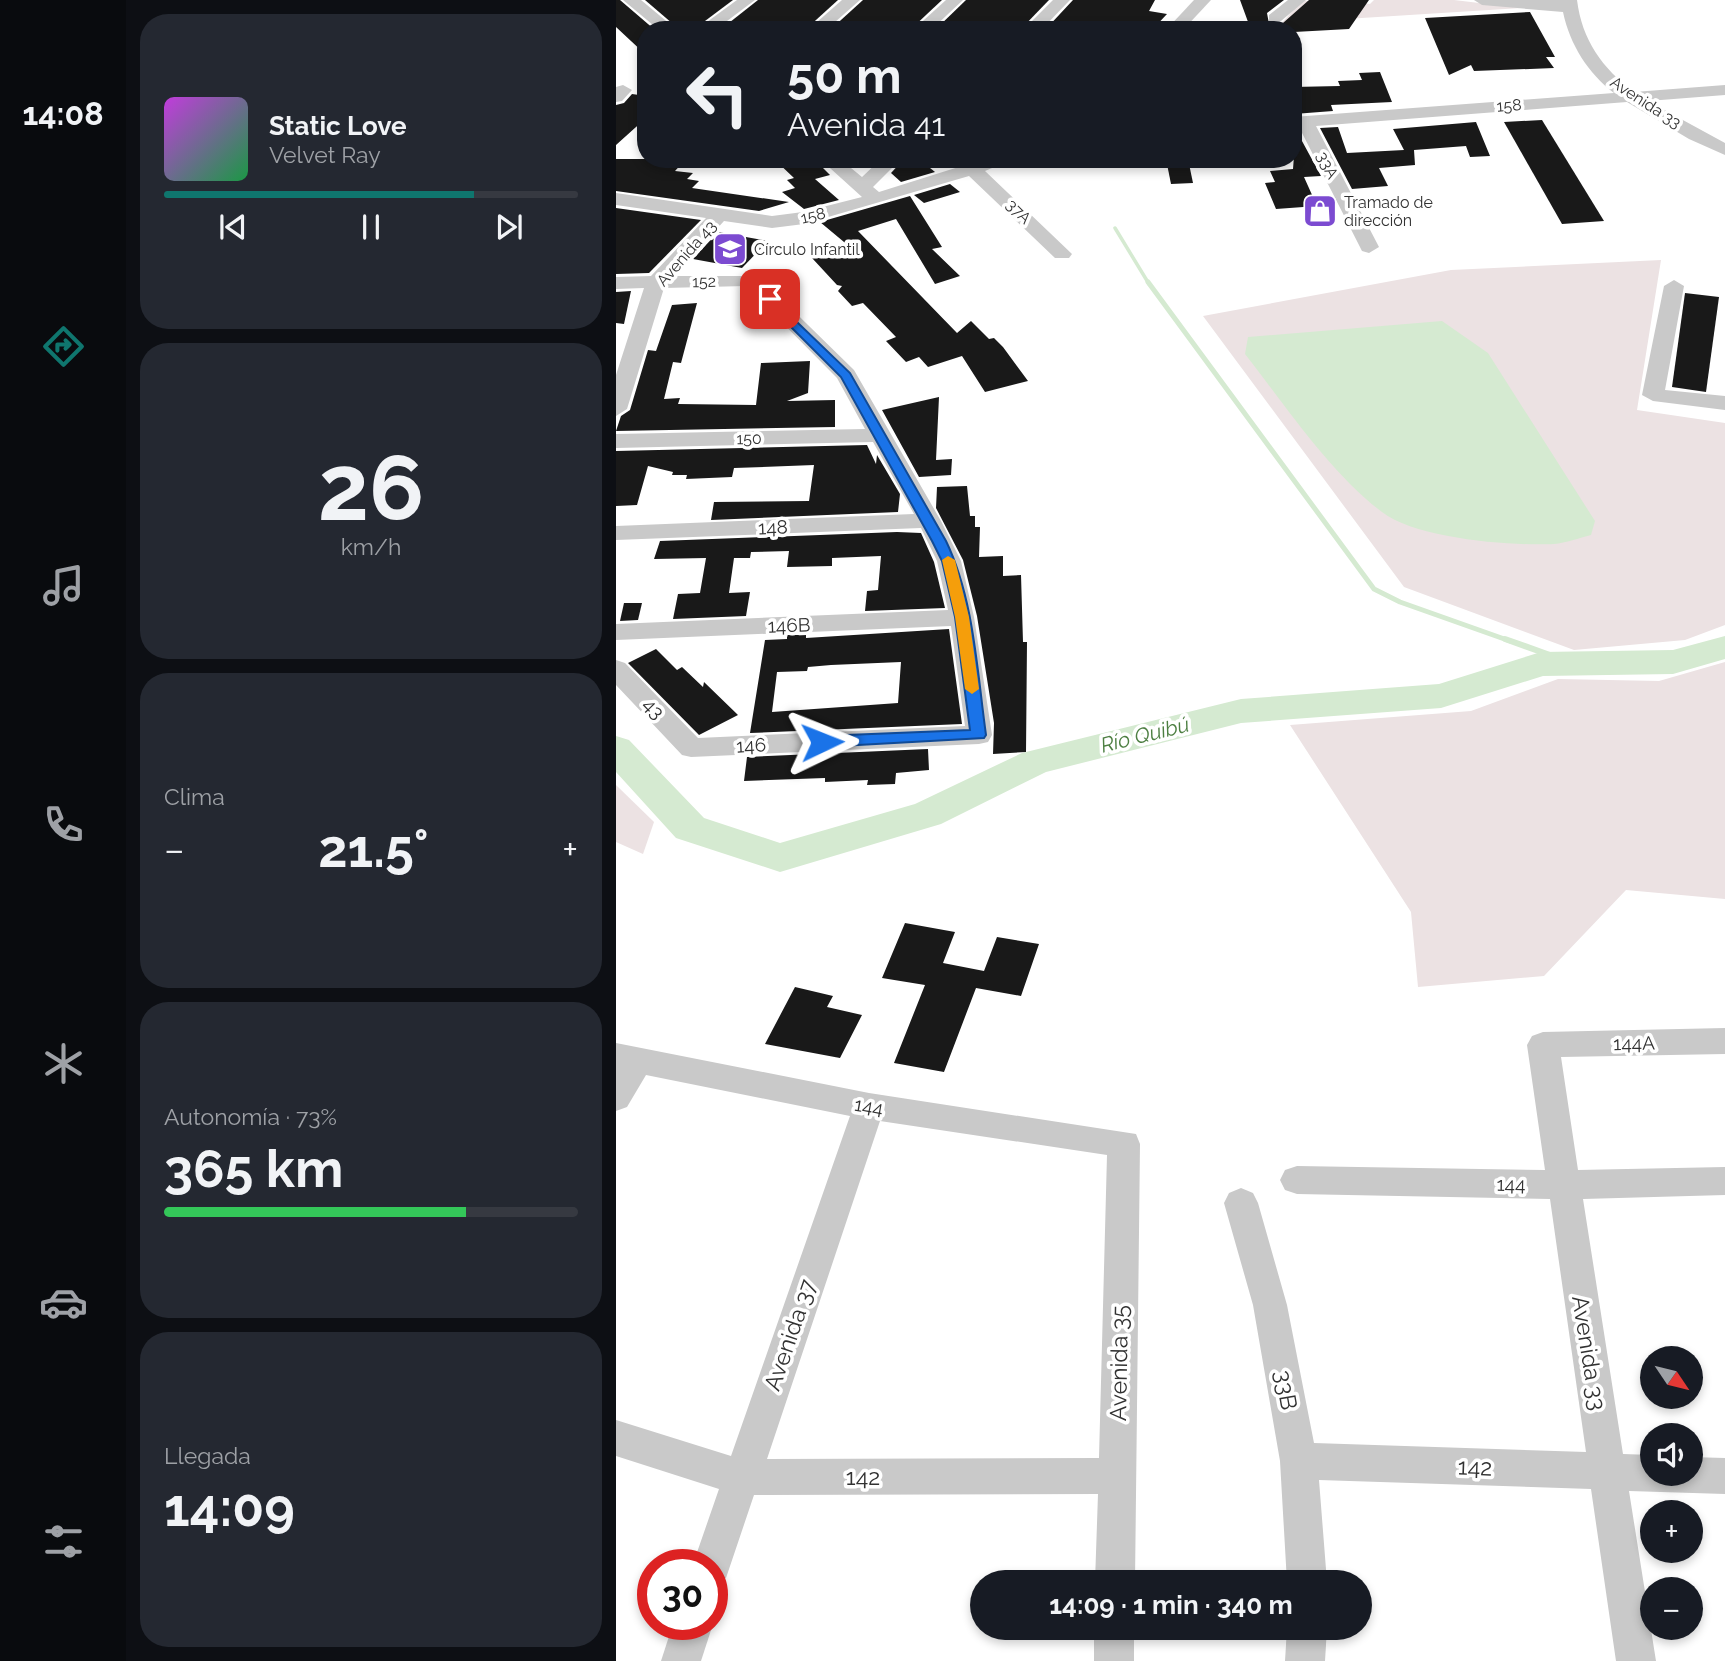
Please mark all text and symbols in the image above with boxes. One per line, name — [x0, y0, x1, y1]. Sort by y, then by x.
text: 50 m — [787, 47, 902, 104]
icon: left — [672, 49, 763, 140]
street label: Avenida 33 — [1607, 73, 1685, 132]
text: 14:08 — [23, 95, 103, 132]
street label: 158 — [1496, 95, 1522, 116]
text: Avenida 41 — [787, 106, 945, 143]
text: Static Love — [269, 111, 407, 141]
text: Velvet Ray — [269, 141, 381, 168]
street label: 33A — [1313, 148, 1342, 182]
shop icon: Tramado de dirección — [1301, 192, 1339, 230]
place label: Tramado de dirección — [1344, 193, 1433, 230]
street label: 37A — [1002, 195, 1035, 228]
street label: 158 — [799, 203, 827, 228]
icon: previous — [214, 208, 252, 246]
icon: pause — [352, 208, 390, 246]
icon: next — [490, 208, 528, 246]
street label: Avenida 43 — [653, 217, 720, 290]
school or university icon: Círculo Infantil — [711, 230, 749, 268]
place label: Círculo Infantil — [754, 240, 860, 259]
pin — [740, 269, 800, 329]
street label: 152 — [692, 272, 716, 291]
icon: arrive — [751, 280, 789, 318]
icon: directions — [39, 322, 88, 371]
street label: 150 — [736, 429, 762, 448]
text: 26 — [318, 434, 424, 541]
street label: 148 — [758, 515, 788, 539]
text: km/h — [341, 533, 401, 560]
icon: music — [39, 561, 88, 610]
street label: 146B — [767, 613, 811, 637]
street label: 43 — [639, 693, 669, 723]
position arrow — [785, 705, 859, 779]
water label: Río Quibú — [1098, 711, 1192, 758]
street label: 146 — [735, 733, 767, 757]
text: Clima — [164, 783, 225, 810]
icon: phone — [39, 800, 88, 849]
text: 21.5° — [318, 818, 429, 879]
text: − — [164, 827, 184, 872]
text: + — [562, 827, 578, 872]
street label: 144A — [1613, 1032, 1655, 1054]
icon: climate — [39, 1039, 88, 1088]
street label: 144 — [853, 1093, 885, 1119]
text: Autonomía · 73% — [164, 1103, 337, 1130]
text: 365 km — [164, 1138, 343, 1199]
street label: 144 — [1496, 1173, 1526, 1195]
street label: Avenida 37 — [758, 1275, 821, 1394]
icon: car — [39, 1278, 88, 1327]
street label: Avenida 33 — [1567, 1294, 1612, 1412]
street label: Avenida 35 — [1104, 1305, 1133, 1421]
north arrow — [1640, 1346, 1703, 1409]
map controls — [1640, 1346, 1703, 1640]
street label: 33B — [1270, 1368, 1303, 1412]
button: sound — [1640, 1423, 1703, 1486]
text: Llegada — [164, 1442, 251, 1469]
street label: 142 — [1457, 1452, 1493, 1481]
street label: 142 — [846, 1463, 880, 1490]
text: 14:09 — [164, 1477, 295, 1538]
button: + — [1640, 1500, 1703, 1563]
icon: filters — [39, 1517, 88, 1566]
speed limit sign: 30 — [637, 1549, 728, 1640]
button: − — [1640, 1577, 1703, 1640]
text: 14:09 · 1 min · 340 m — [1049, 1590, 1293, 1620]

